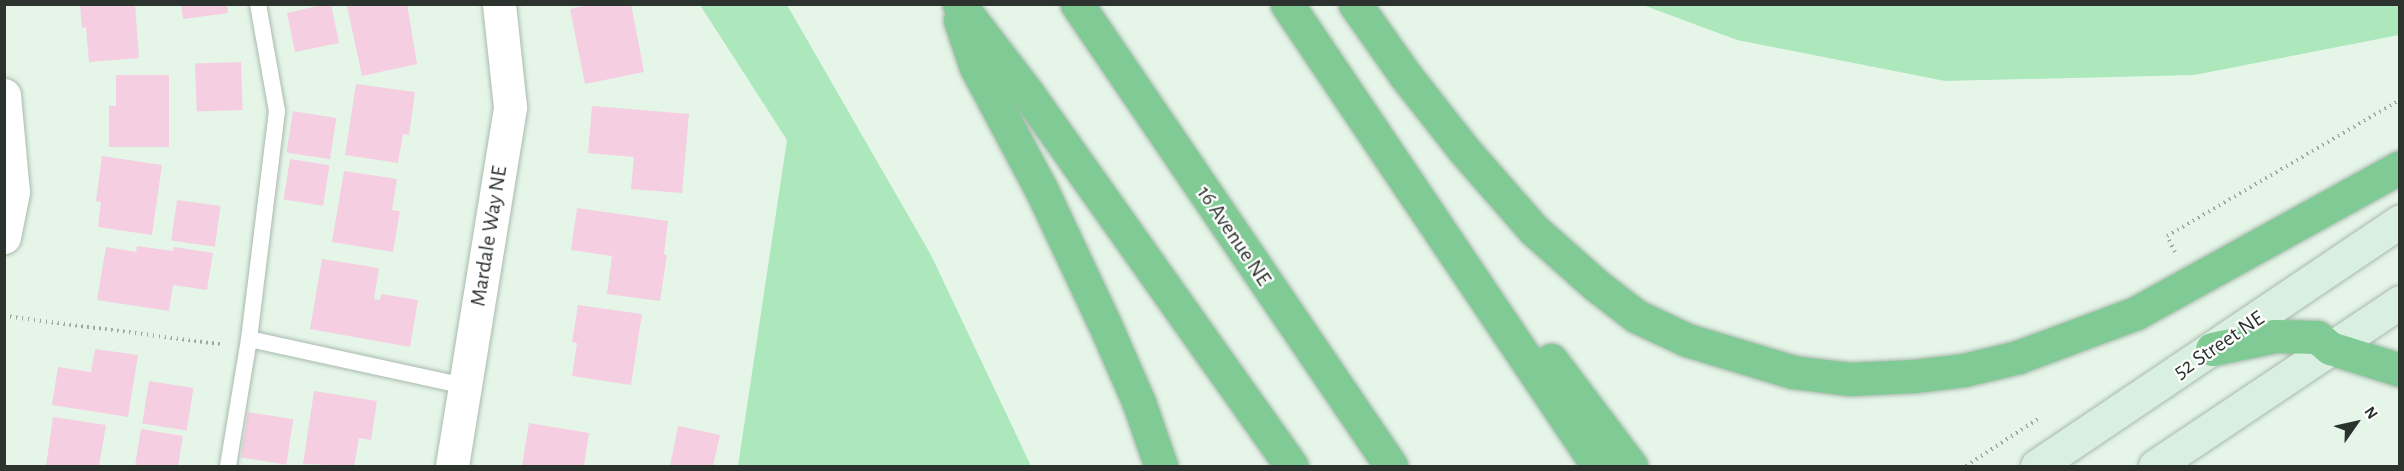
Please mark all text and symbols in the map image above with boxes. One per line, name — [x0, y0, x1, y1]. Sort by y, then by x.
street label: Mardale Way NE — [465, 164, 513, 308]
street label: 16 Avenue NE — [1191, 181, 1277, 291]
street label: 52 Street NE — [2169, 305, 2269, 385]
north arrow — [2326, 393, 2386, 453]
text: N — [2361, 404, 2381, 422]

